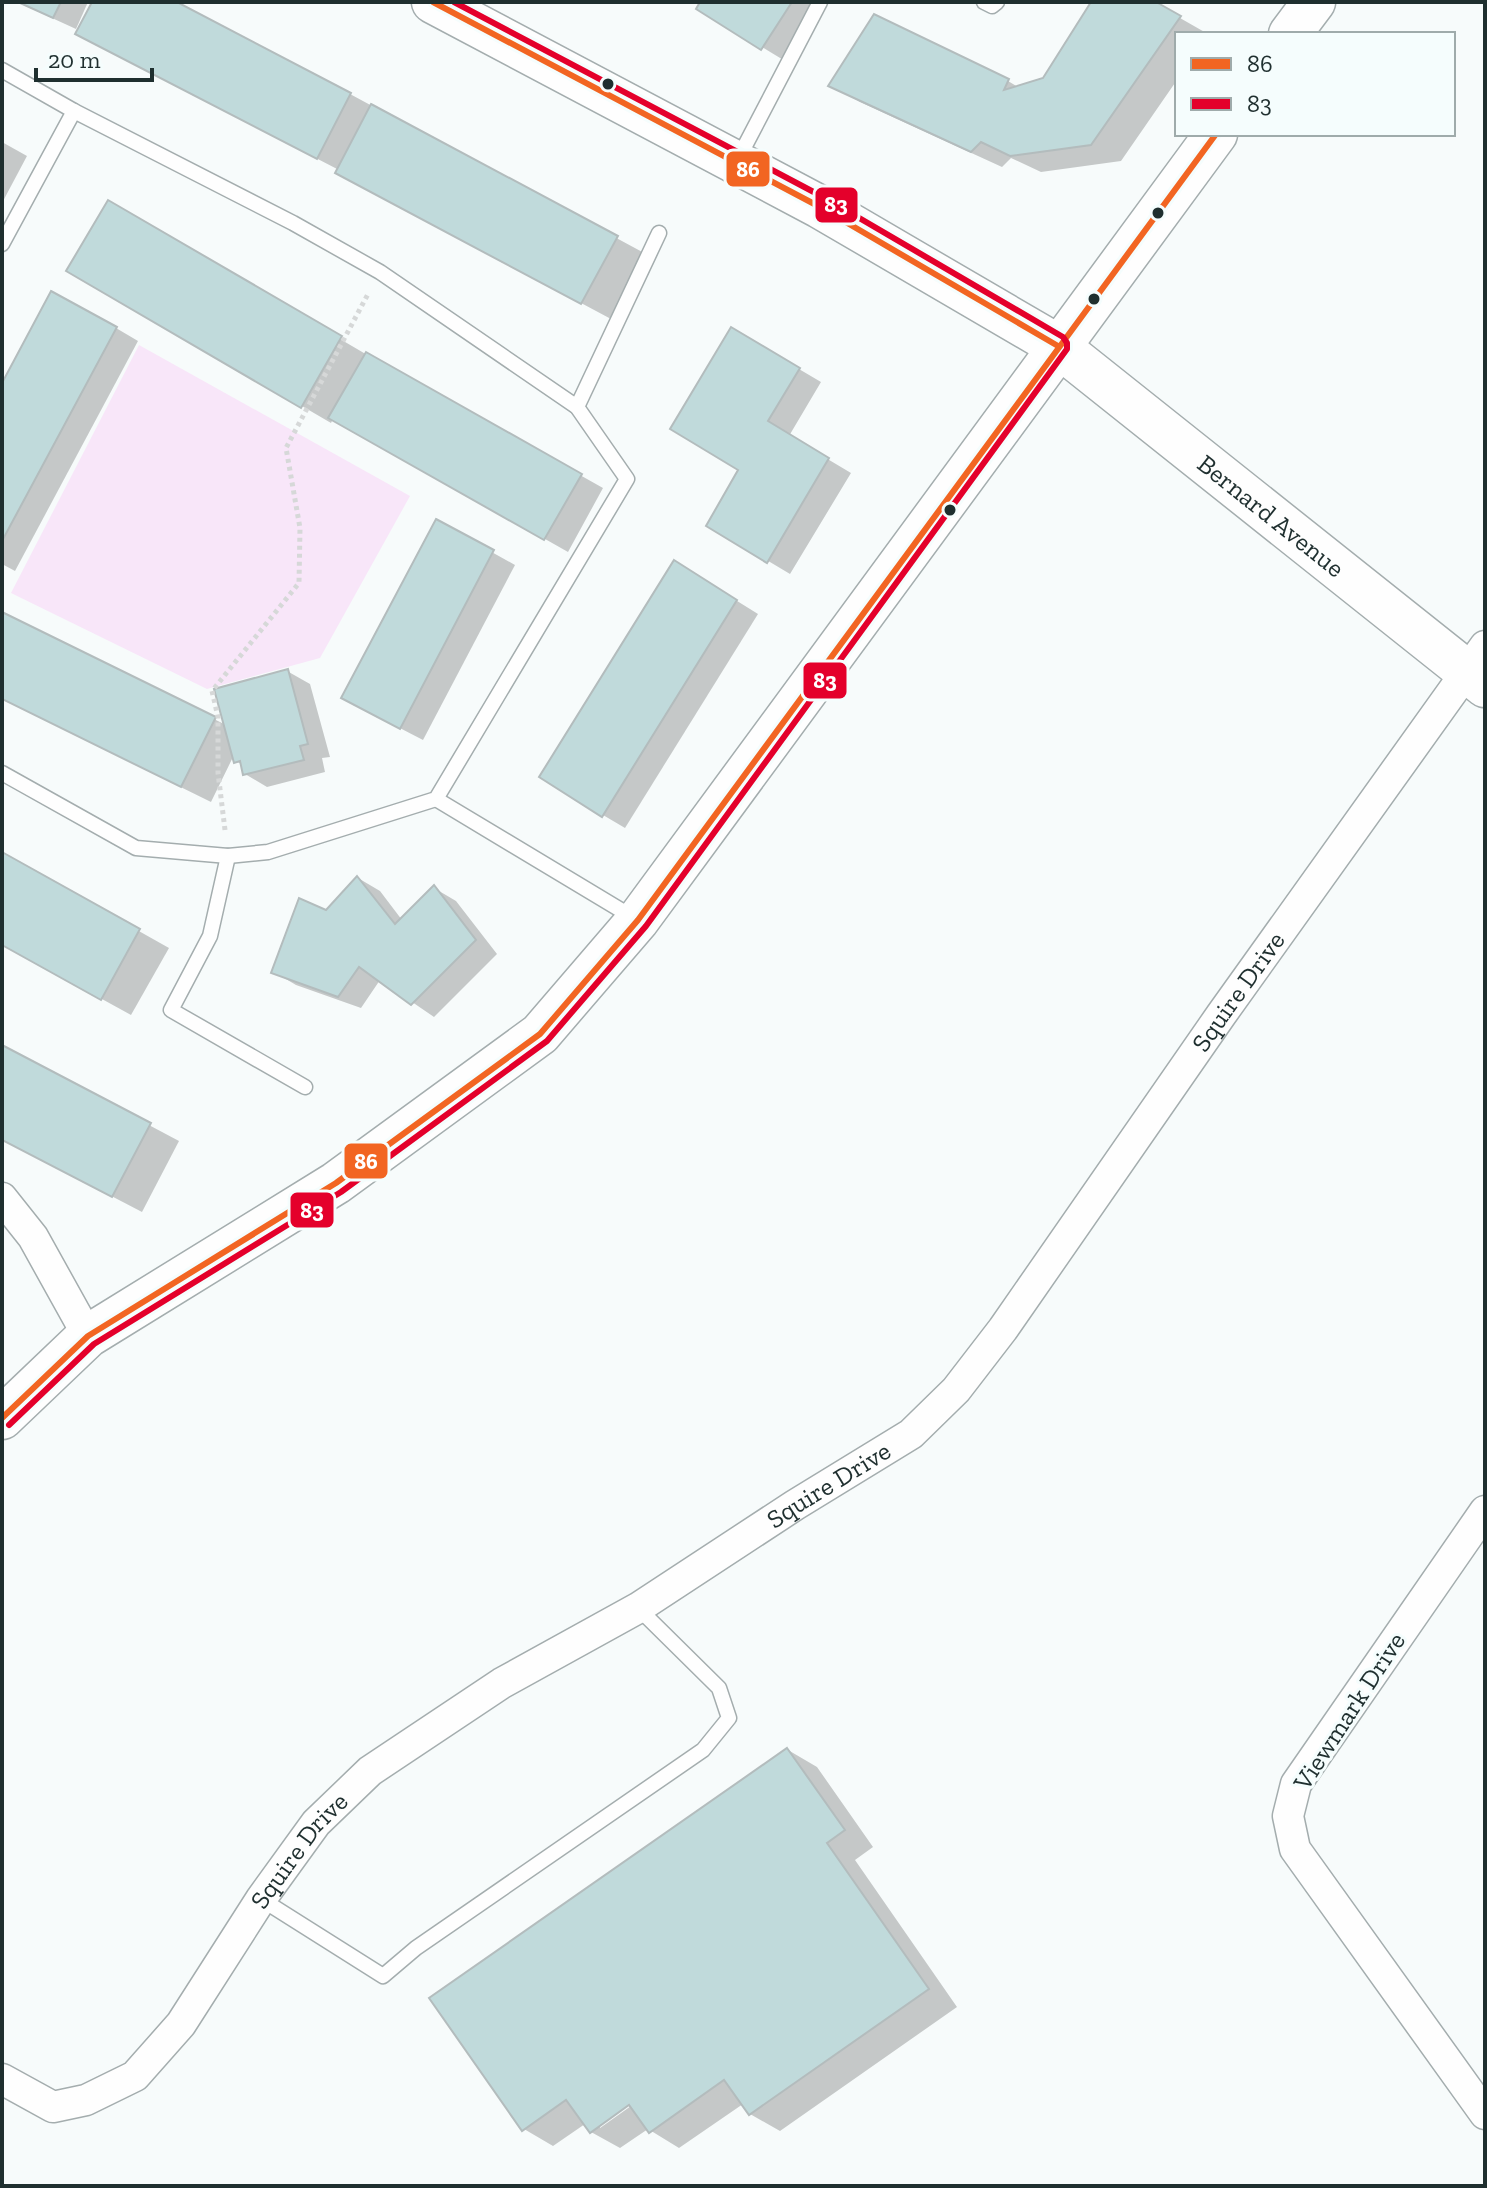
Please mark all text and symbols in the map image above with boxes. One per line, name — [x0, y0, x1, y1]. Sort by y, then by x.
scale bar — [36, 32, 152, 82]
legend — [1175, 32, 1455, 136]
text: 20 m — [48, 45, 101, 74]
text: 86 — [1247, 49, 1273, 78]
unlabelled marker — [600, 76, 616, 92]
text: 83 — [1247, 89, 1272, 118]
line badge: 86 — [725, 150, 771, 188]
text: 86 — [736, 156, 760, 183]
line badge: 83 — [814, 186, 859, 224]
text: 83 — [824, 191, 848, 218]
unlabelled marker — [1150, 205, 1166, 221]
unlabelled marker — [1086, 291, 1102, 307]
street label: Bernard Avenue — [1191, 447, 1351, 584]
unlabelled marker — [942, 502, 958, 518]
line badge: 83 — [802, 661, 848, 700]
text: 83 — [813, 667, 837, 694]
street label: Squire Drive — [1184, 925, 1292, 1058]
line badge: 86 — [343, 1142, 389, 1180]
text: 86 — [354, 1148, 378, 1175]
line badge: 83 — [289, 1191, 335, 1229]
text: 83 — [300, 1197, 324, 1224]
street label: Squire Drive — [760, 1434, 896, 1535]
street label: Viewmark Drive — [1286, 1626, 1412, 1797]
street label: Squire Drive — [243, 1785, 354, 1915]

